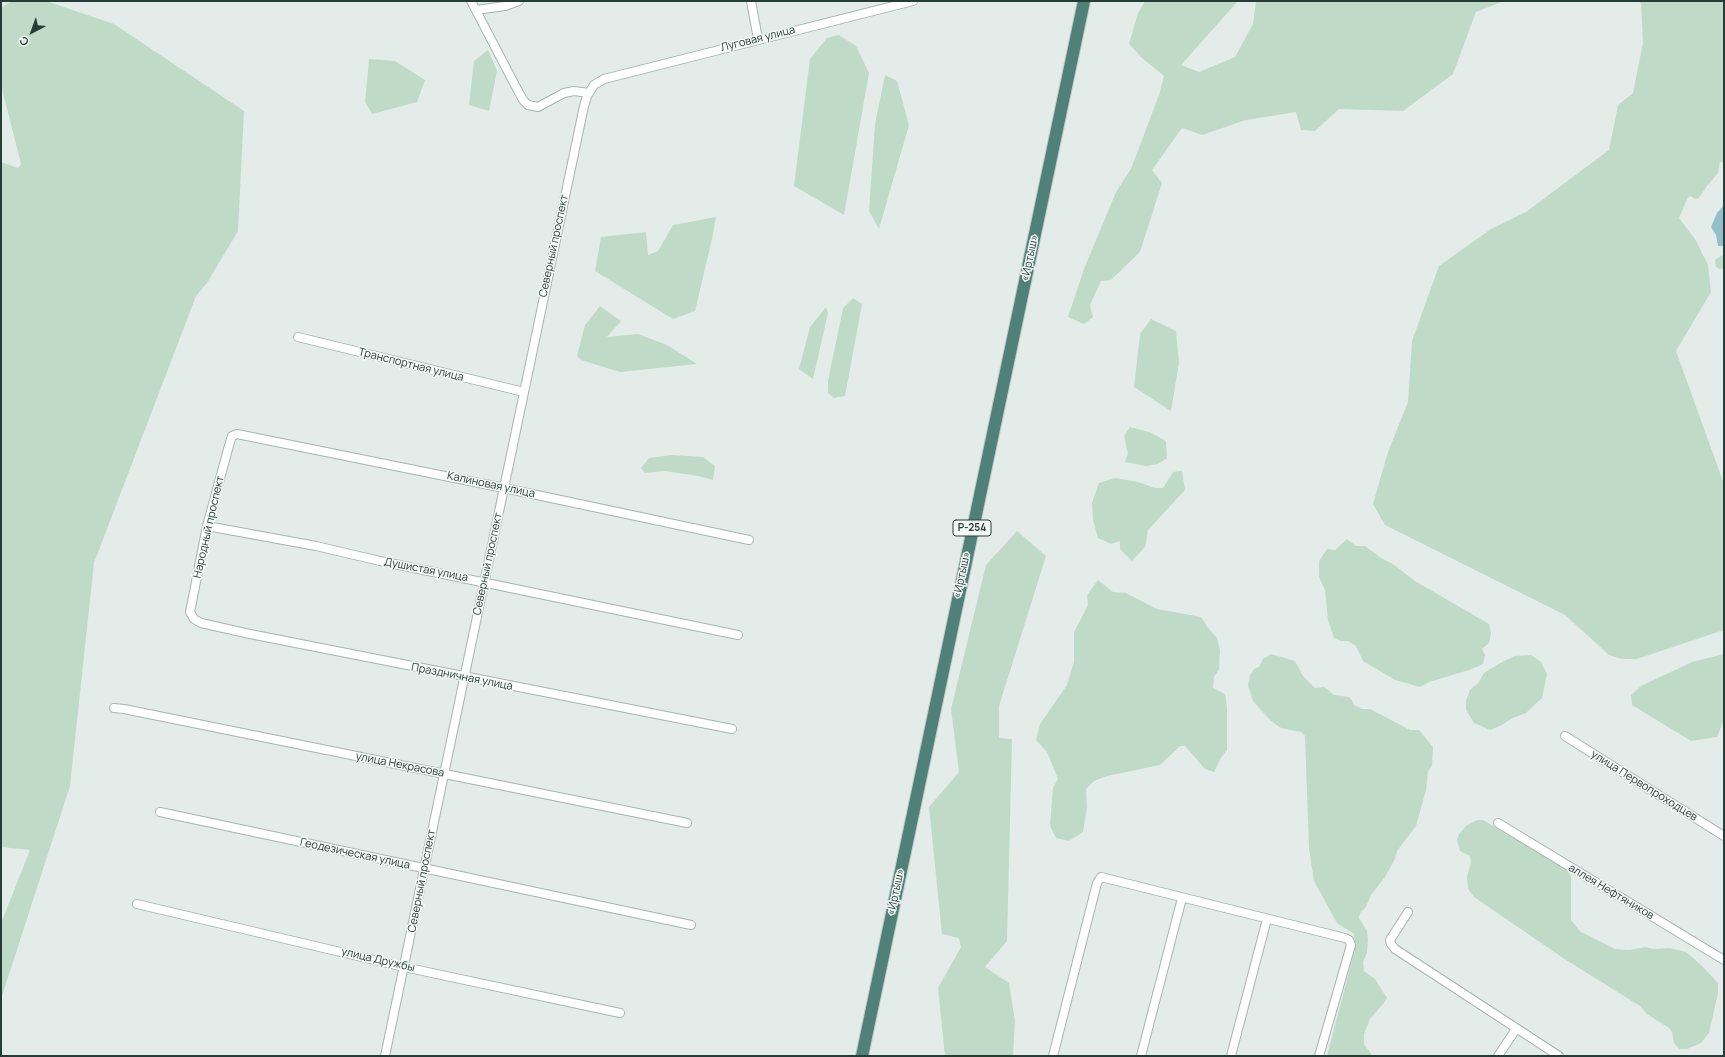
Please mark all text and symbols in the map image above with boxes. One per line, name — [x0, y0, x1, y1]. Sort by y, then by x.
north arrow — [12, 12, 52, 52]
street label: Луговая улица — [719, 23, 797, 55]
text: С — [16, 33, 32, 50]
street label: Северный проспект — [537, 193, 571, 299]
street label: «Иртыш» — [1019, 234, 1041, 282]
street label: Транспортная улица — [357, 346, 465, 384]
street label: Калиновая улица — [446, 469, 536, 501]
street label: Народный проспект — [191, 475, 227, 579]
street label: Северный проспект — [471, 511, 505, 617]
road number: Р-254 — [953, 520, 991, 536]
street label: «Иртыш» — [951, 551, 973, 599]
street label: Душистая улица — [383, 555, 469, 585]
street label: Праздничная улица — [410, 661, 514, 693]
street label: улица Первопроходцев — [1588, 748, 1700, 824]
street label: улица Некрасова — [355, 750, 445, 780]
street label: Северный проспект — [406, 828, 438, 934]
street label: Геодезическая улица — [299, 836, 411, 872]
street label: аллея Нефтяников — [1566, 861, 1656, 923]
street label: «Иртыш» — [885, 868, 907, 916]
street label: улица Дружбы — [340, 945, 416, 975]

